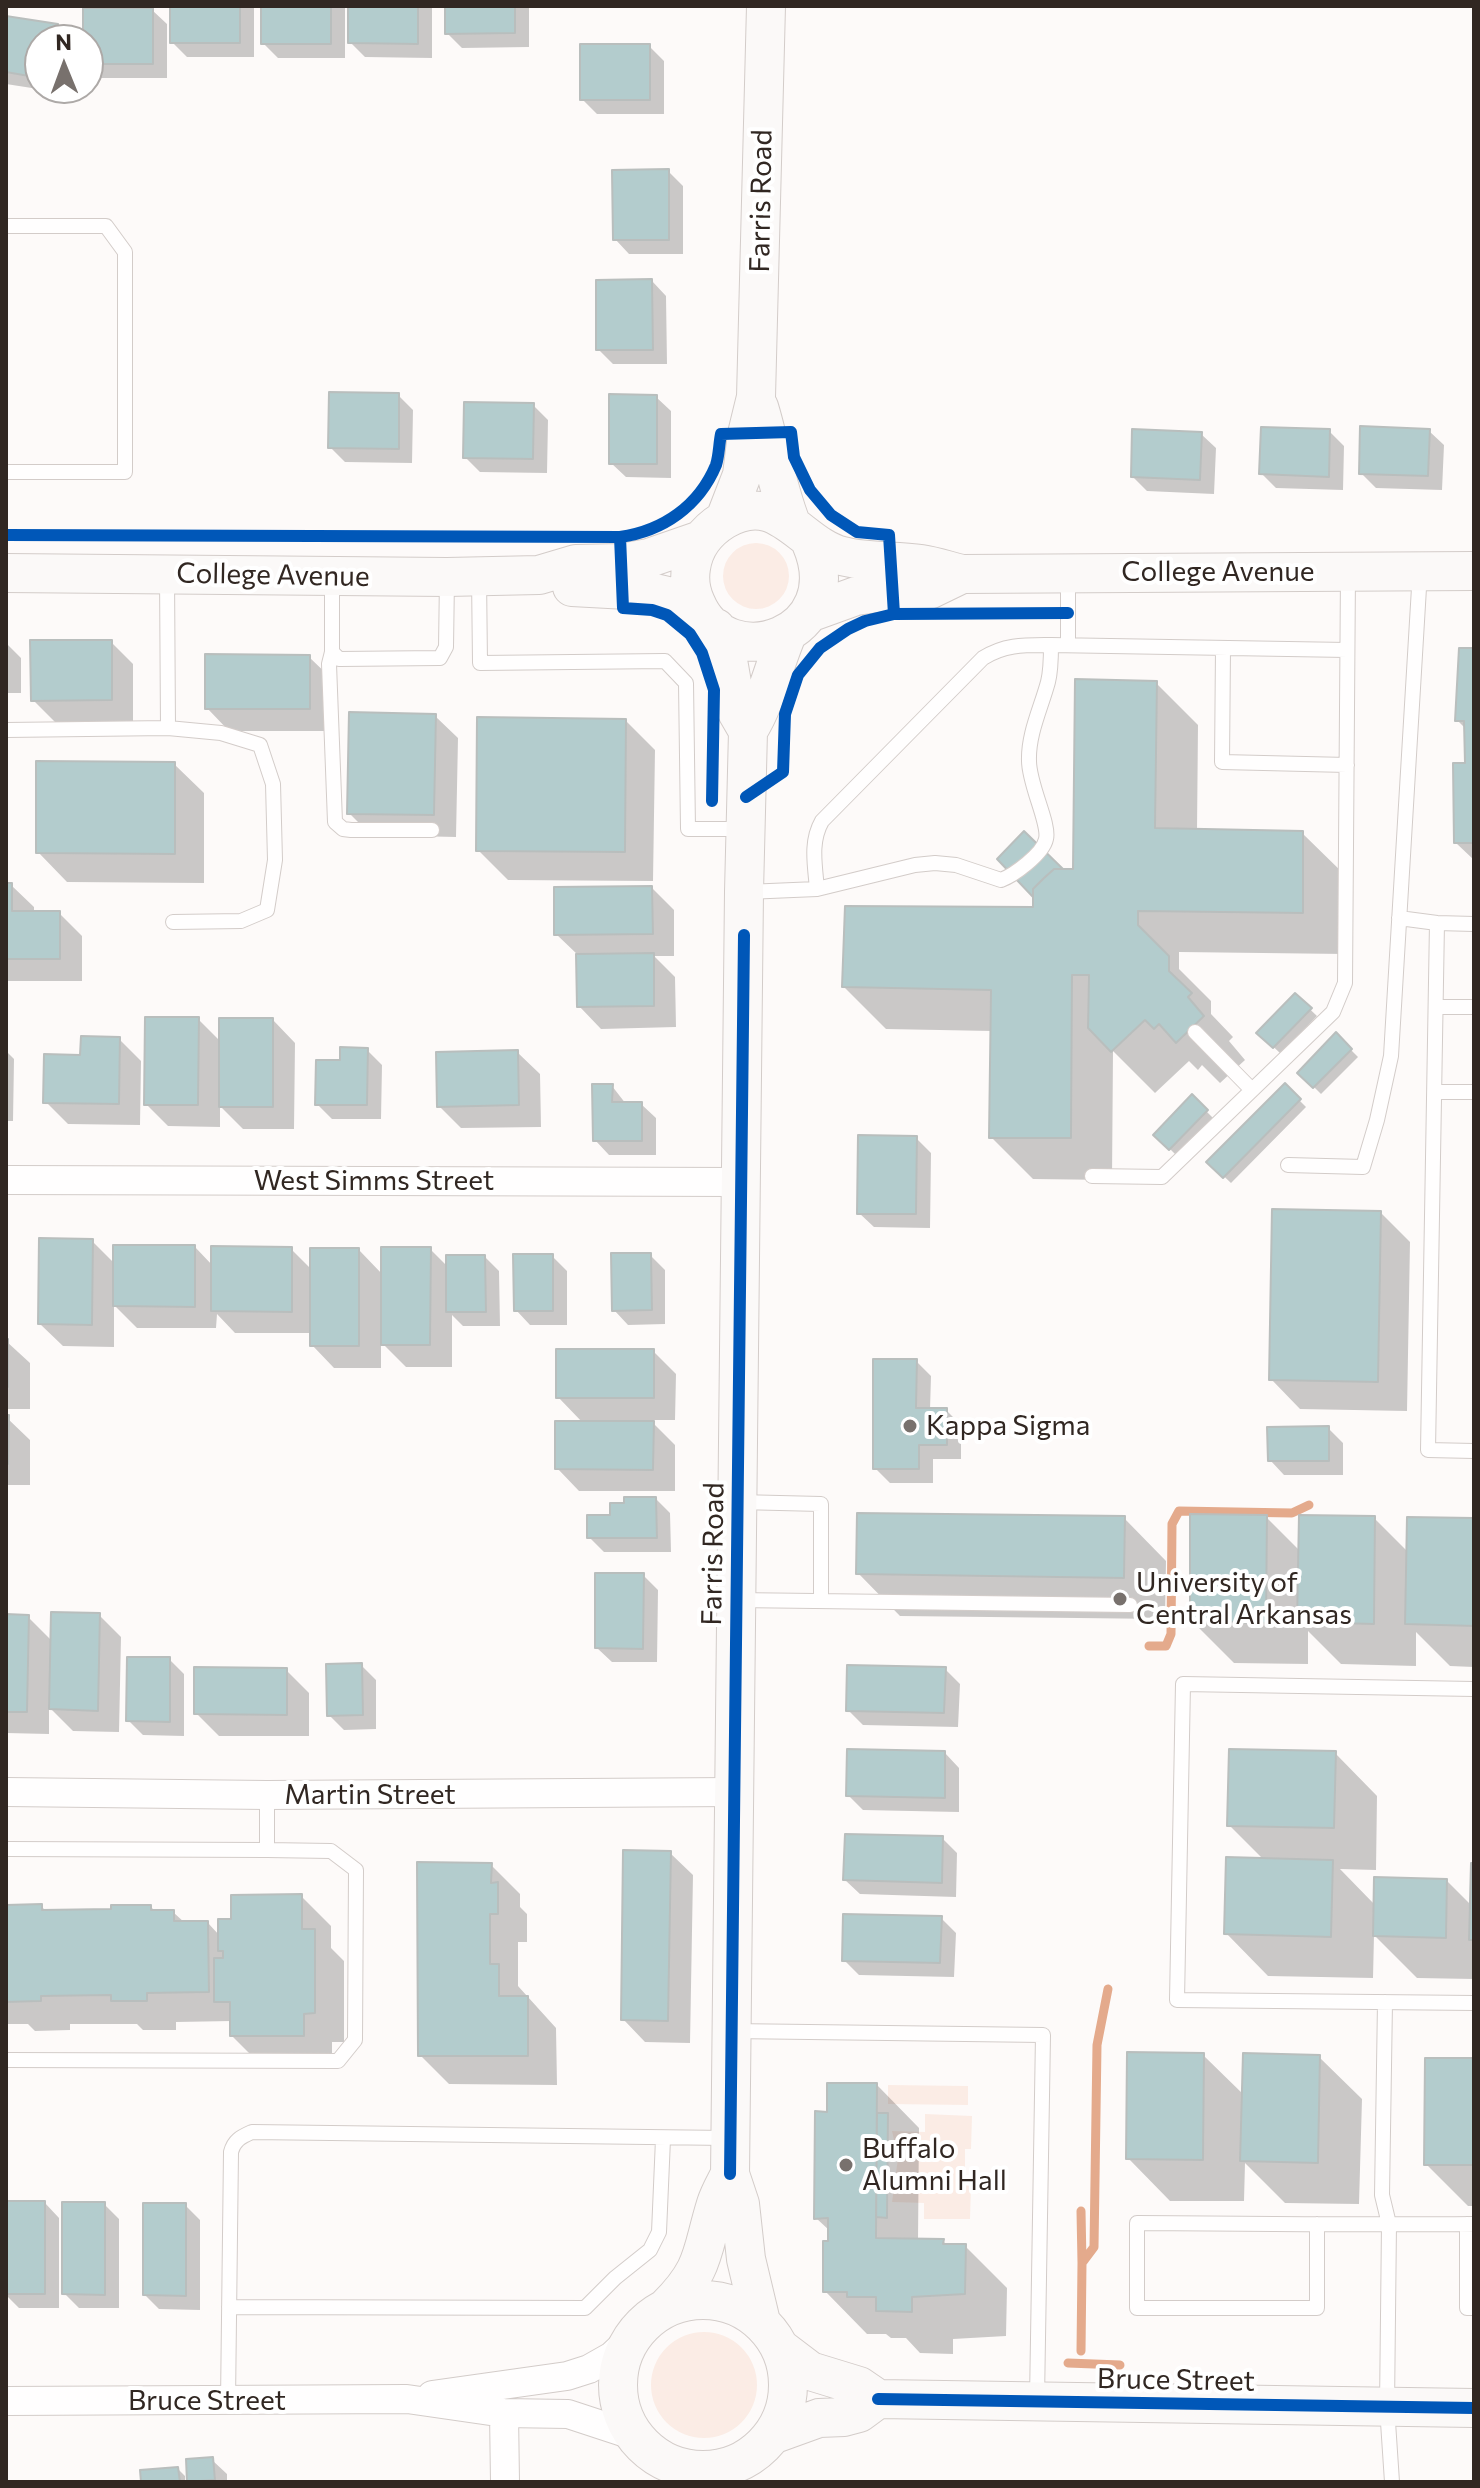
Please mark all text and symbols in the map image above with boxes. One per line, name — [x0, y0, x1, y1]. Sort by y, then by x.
north arrow — [24, 24, 104, 104]
text: N — [55, 28, 72, 55]
street label: Farris Road — [743, 129, 779, 273]
street label: College Avenue — [1121, 555, 1315, 589]
street label: College Avenue — [176, 557, 370, 593]
street label: West Simms Street — [254, 1164, 494, 1198]
place label: Kappa Sigma — [926, 1409, 1090, 1443]
marker: Kappa Sigma — [901, 1417, 919, 1435]
street label: Farris Road — [695, 1482, 731, 1626]
place label: University of Central Arkansas — [1136, 1566, 1352, 1632]
marker: University of Central Arkansas — [1111, 1590, 1129, 1608]
street label: Martin Street — [284, 1778, 456, 1812]
place label: Buffalo Alumni Hall — [862, 2132, 1007, 2198]
marker: Buffalo Alumni Hall — [837, 2156, 855, 2174]
street label: Bruce Street — [1097, 2362, 1255, 2398]
street label: Bruce Street — [128, 2384, 286, 2418]

